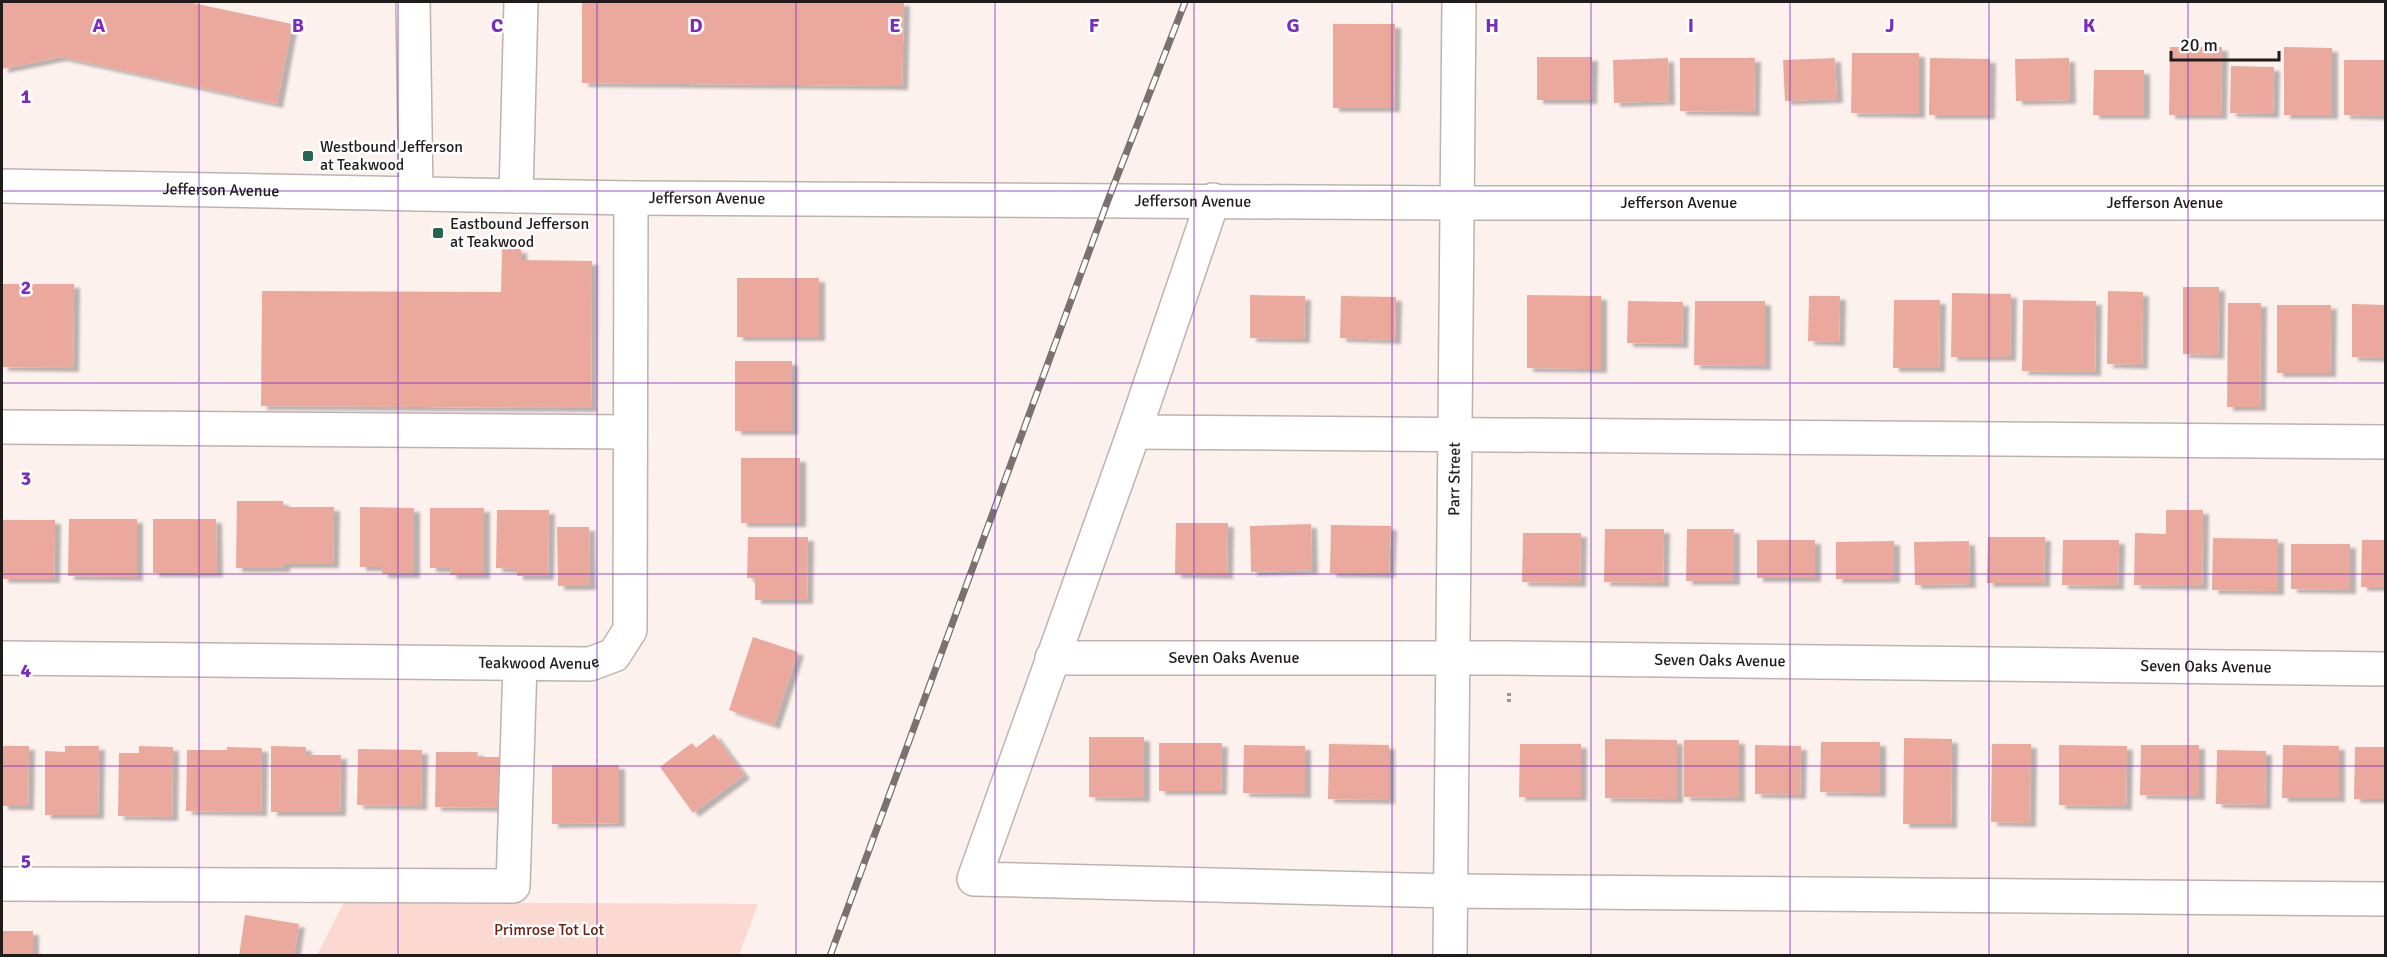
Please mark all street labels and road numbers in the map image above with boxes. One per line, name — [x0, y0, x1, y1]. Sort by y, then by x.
street label: Jefferson Avenue — [162, 179, 280, 201]
street label: Jefferson Avenue — [648, 188, 765, 209]
street label: Jefferson Avenue — [1134, 191, 1251, 212]
street label: Jefferson Avenue — [1620, 193, 1737, 213]
street label: Jefferson Avenue — [2106, 193, 2223, 213]
street label: Parr Street — [1444, 442, 1465, 516]
street label: Seven Oaks Avenue — [1168, 648, 1300, 668]
street label: Seven Oaks Avenue — [1654, 650, 1786, 671]
street label: Teakwood Avenue — [478, 651, 602, 674]
street label: Seven Oaks Avenue — [2140, 656, 2272, 678]

